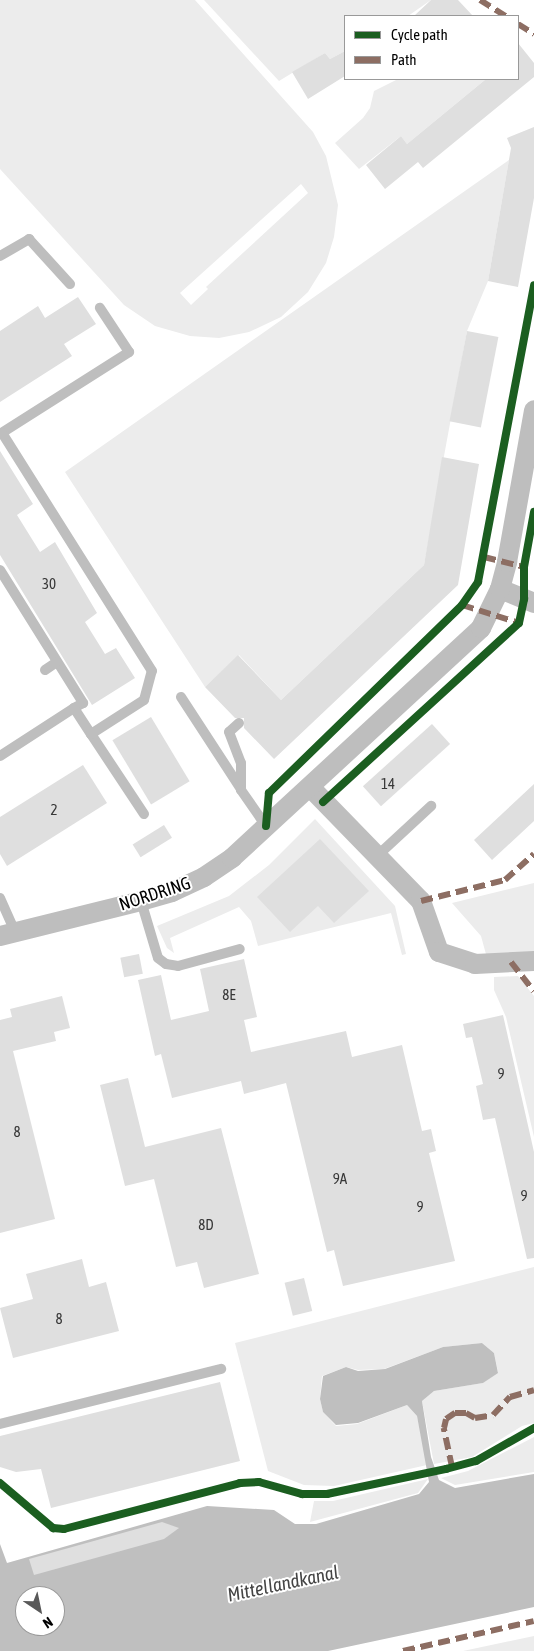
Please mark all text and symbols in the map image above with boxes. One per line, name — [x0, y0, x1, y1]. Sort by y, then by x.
legend — [344, 15, 519, 80]
text: Cycle path — [391, 26, 448, 43]
text: Path — [391, 51, 417, 68]
house number: 30 — [42, 575, 56, 593]
house number: 14 — [381, 775, 395, 793]
house number: 2 — [50, 801, 58, 819]
street label: NORDRING — [116, 872, 194, 916]
house number: 8E — [222, 986, 236, 1004]
house number: 9 — [497, 1065, 505, 1083]
house number: 8 — [13, 1123, 21, 1141]
house number: 9A — [333, 1170, 347, 1188]
house number: 9 — [520, 1187, 528, 1205]
house number: 9 — [416, 1198, 424, 1216]
house number: 8D — [198, 1216, 214, 1234]
house number: 8 — [55, 1310, 63, 1328]
water label: Mittellandkanal — [225, 1561, 341, 1607]
north arrow — [15, 1586, 65, 1636]
text: N — [40, 1614, 56, 1632]

